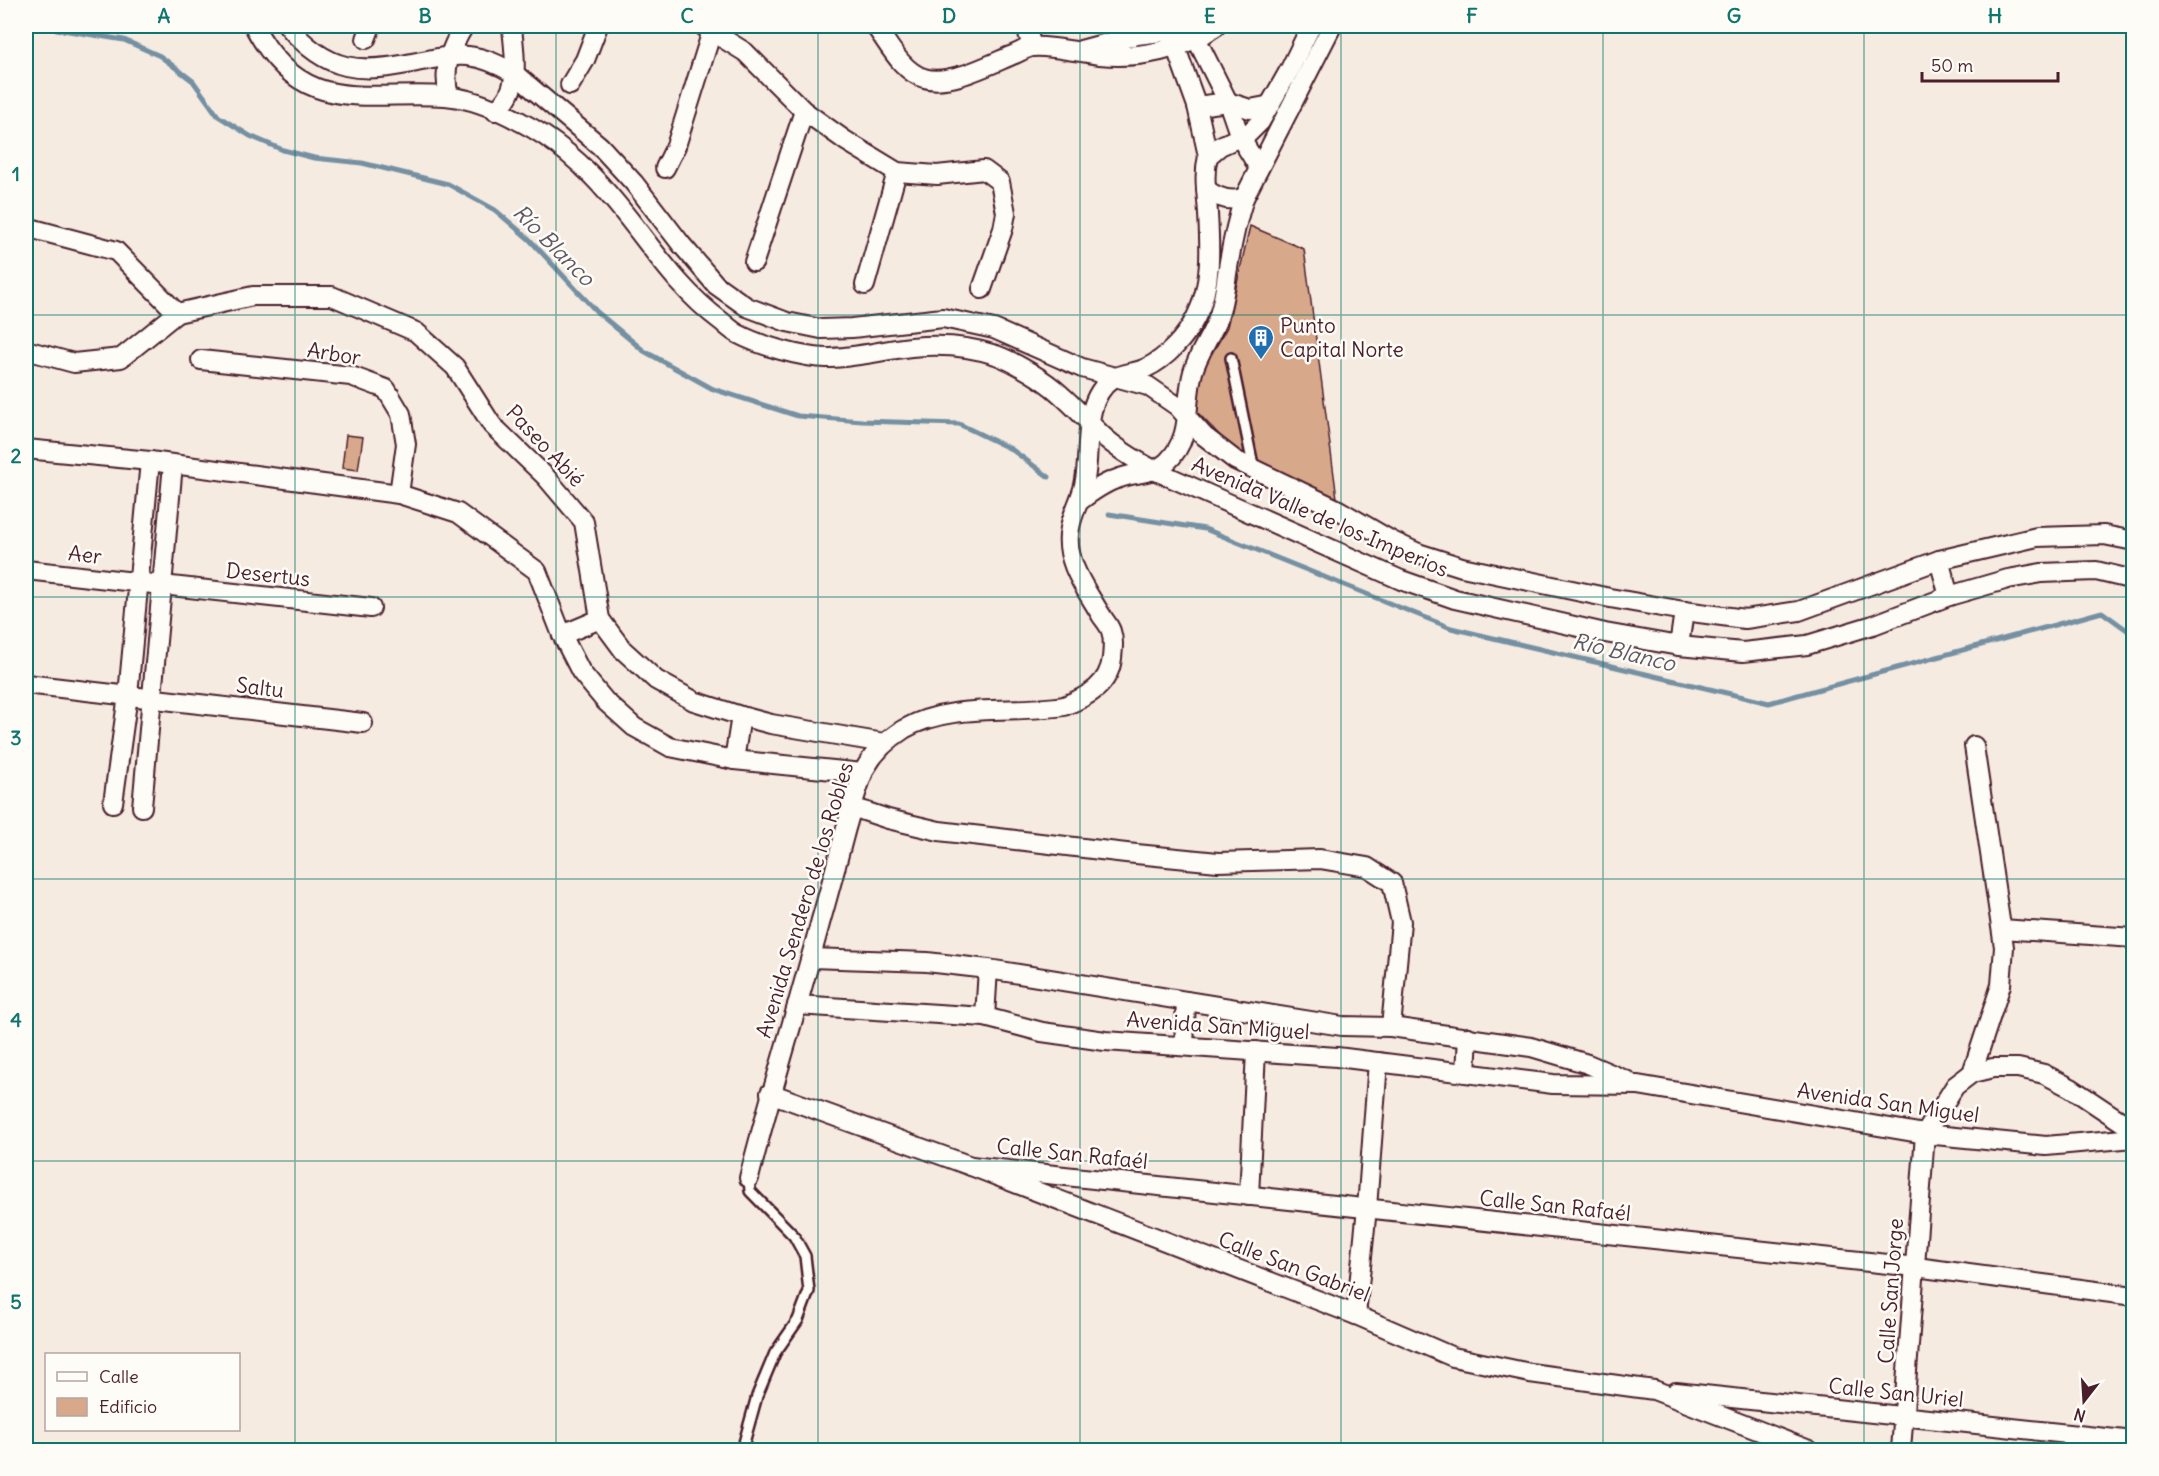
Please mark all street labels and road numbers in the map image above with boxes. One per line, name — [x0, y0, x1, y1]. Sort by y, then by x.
street label: Arbor — [305, 336, 363, 371]
street label: Paseo Abié — [500, 399, 590, 492]
street label: Avenida Valle de los Imperios — [1188, 450, 1453, 583]
street label: Aer — [67, 539, 104, 570]
street label: Desertus — [225, 557, 312, 592]
street label: Saltu — [235, 671, 285, 704]
street label: Avenida Sendero de los Robles — [750, 759, 859, 1041]
street label: Avenida San Miguel — [1126, 1006, 1310, 1045]
street label: Avenida San Miguel — [1795, 1076, 1981, 1129]
street label: Calle San Rafaél — [995, 1132, 1149, 1175]
street label: Calle San Rafaél — [1478, 1184, 1632, 1227]
street label: Calle San Jorge — [1872, 1217, 1909, 1365]
street label: Calle San Gabriel — [1215, 1225, 1374, 1308]
street label: Calle San Uriel — [1827, 1372, 1965, 1413]

